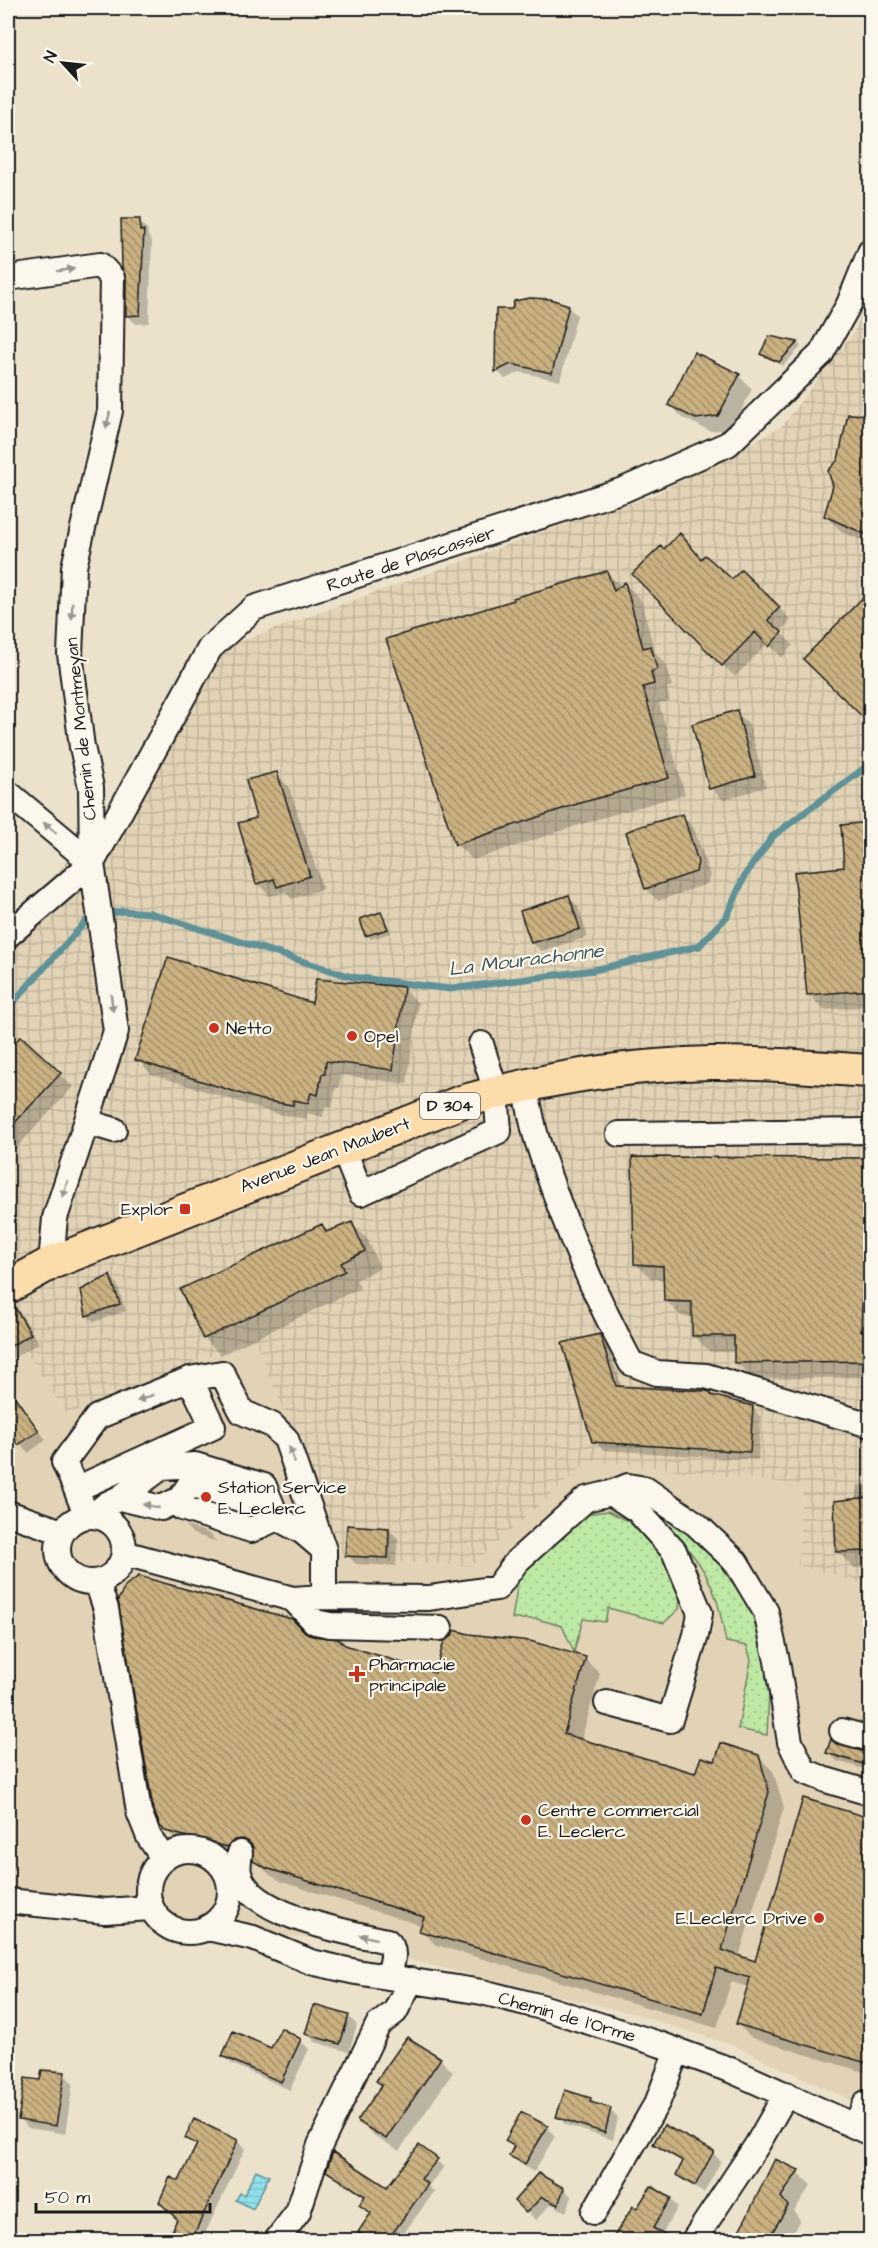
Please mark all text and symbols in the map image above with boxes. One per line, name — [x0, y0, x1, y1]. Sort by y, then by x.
north arrow — [33, 33, 93, 93]
text: N — [38, 47, 63, 66]
one-way arrow — [56, 266, 75, 275]
one-way arrow — [102, 411, 112, 430]
street label: Route de Plascassier — [323, 520, 499, 598]
one-way arrow — [67, 602, 76, 621]
street label: Chemin de Montmeyan — [59, 636, 104, 822]
one-way arrow — [43, 822, 58, 835]
water label: La Mourachonne — [447, 936, 606, 983]
one-way arrow — [108, 993, 117, 1012]
place label: Netto — [226, 1016, 272, 1041]
marker: Netto — [207, 1021, 221, 1035]
place label: Opel — [364, 1024, 399, 1049]
marker: Opel — [345, 1029, 359, 1043]
road number: D 304 — [420, 1093, 480, 1119]
street label: Avenue Jean Maubert — [236, 1111, 414, 1199]
one-way arrow — [59, 1180, 69, 1198]
place label: Explor — [121, 1197, 173, 1222]
marker: Explor — [178, 1202, 192, 1216]
one-way arrow — [135, 1393, 153, 1403]
one-way arrow — [286, 1446, 296, 1464]
place label: Station Service E. Leclerc — [218, 1475, 347, 1521]
marker: Station Service E. Leclerc — [199, 1490, 213, 1504]
one-way arrow — [142, 1500, 161, 1510]
place label: Pharmacie principale — [369, 1652, 456, 1698]
marker: Pharmacie principale — [350, 1667, 364, 1681]
place label: Centre commercial E. Leclerc — [538, 1798, 699, 1844]
marker: Centre commercial E. Leclerc — [519, 1813, 533, 1827]
place label: E.Leclerc Drive — [676, 1906, 807, 1931]
marker: E.Leclerc Drive — [812, 1911, 826, 1925]
one-way arrow — [358, 1932, 377, 1941]
street label: Chemin de l'Orme — [495, 1985, 639, 2049]
scale bar — [36, 2176, 210, 2214]
text: 50 m — [45, 2185, 90, 2210]

